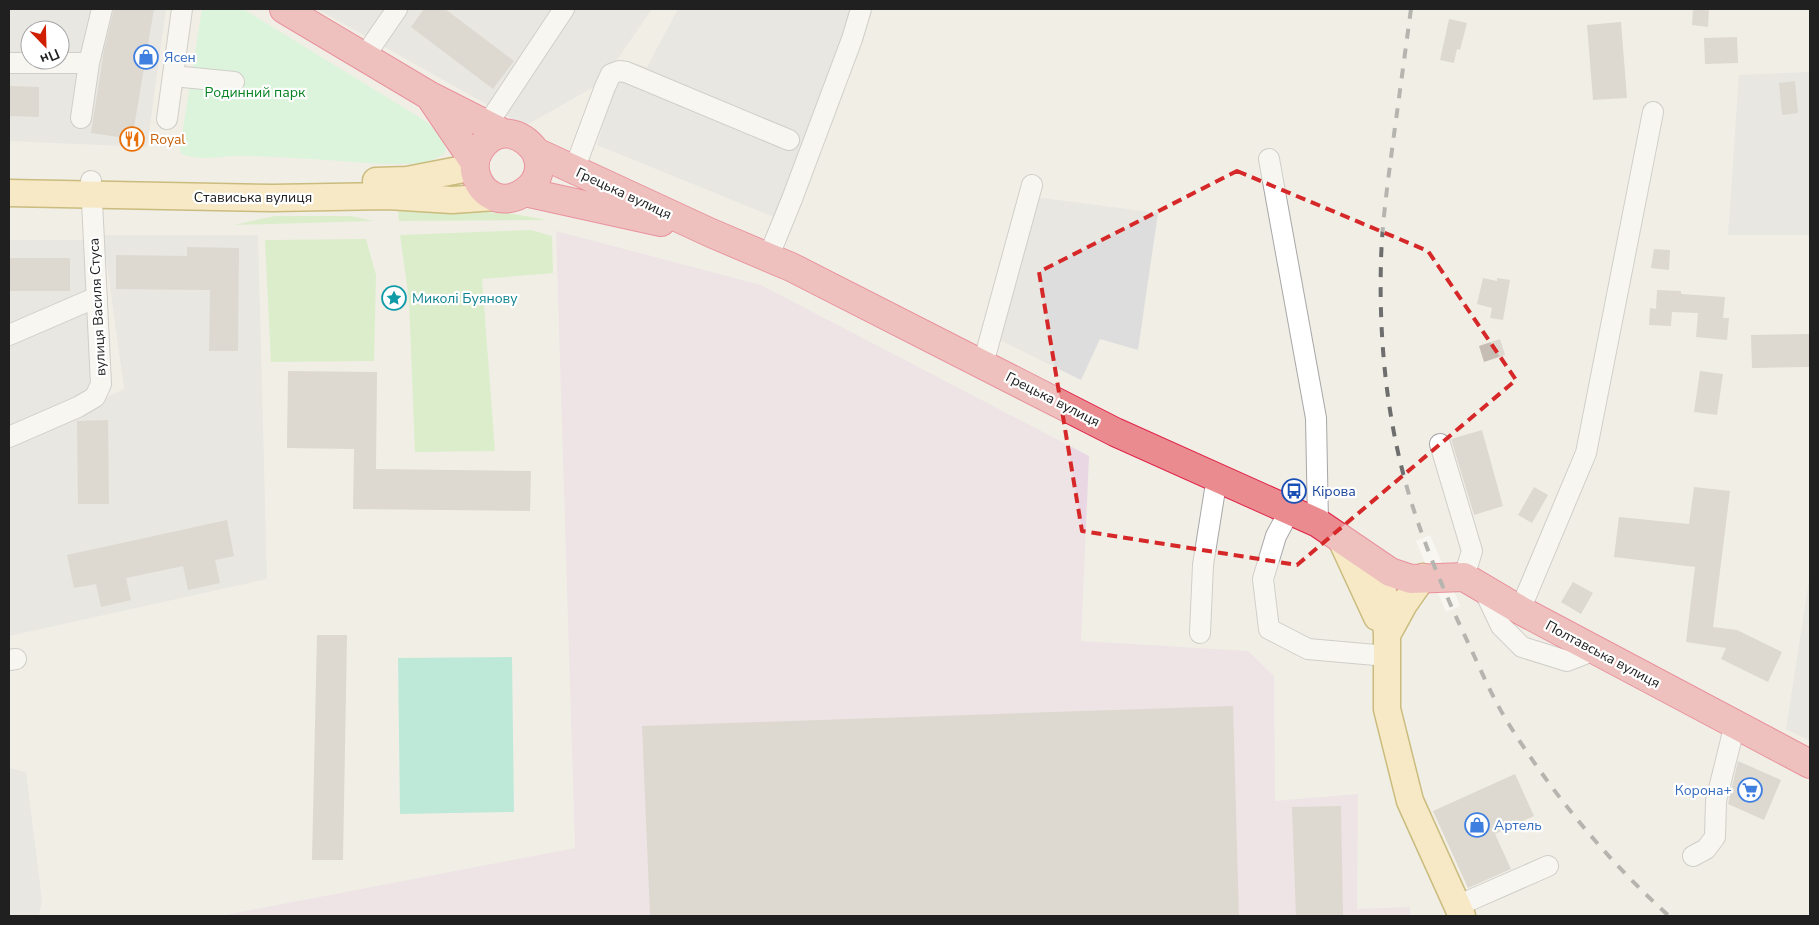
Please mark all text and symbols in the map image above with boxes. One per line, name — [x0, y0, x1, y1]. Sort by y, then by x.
north arrow — [20, 20, 70, 70]
text: Пн — [37, 44, 62, 69]
shop icon: Ясен — [133, 44, 159, 70]
place label: Ясен — [164, 48, 196, 67]
park label: Родинний парк — [205, 83, 306, 102]
restaurant icon: Royal — [119, 126, 145, 152]
place label: Royal — [150, 130, 186, 149]
street label: Грецька вулиця — [573, 163, 675, 224]
street label: Стависька вулиця — [194, 188, 312, 207]
street label: вулиця Василя Стуса — [84, 237, 111, 377]
place icon: Миколі Буянову — [381, 285, 407, 311]
place label: Миколі Буянову — [412, 289, 518, 308]
street label: Грецька вулиця — [1002, 367, 1103, 431]
bus stop icon: Кірова — [1281, 478, 1307, 504]
place label: Кірова — [1312, 482, 1356, 501]
street label: Полтавська вулиця — [1542, 616, 1663, 693]
supermarket icon: Корона+ — [1737, 777, 1763, 803]
place label: Корона+ — [1675, 781, 1732, 800]
shop icon: Артель — [1464, 812, 1490, 838]
place label: Артель — [1494, 816, 1542, 835]

